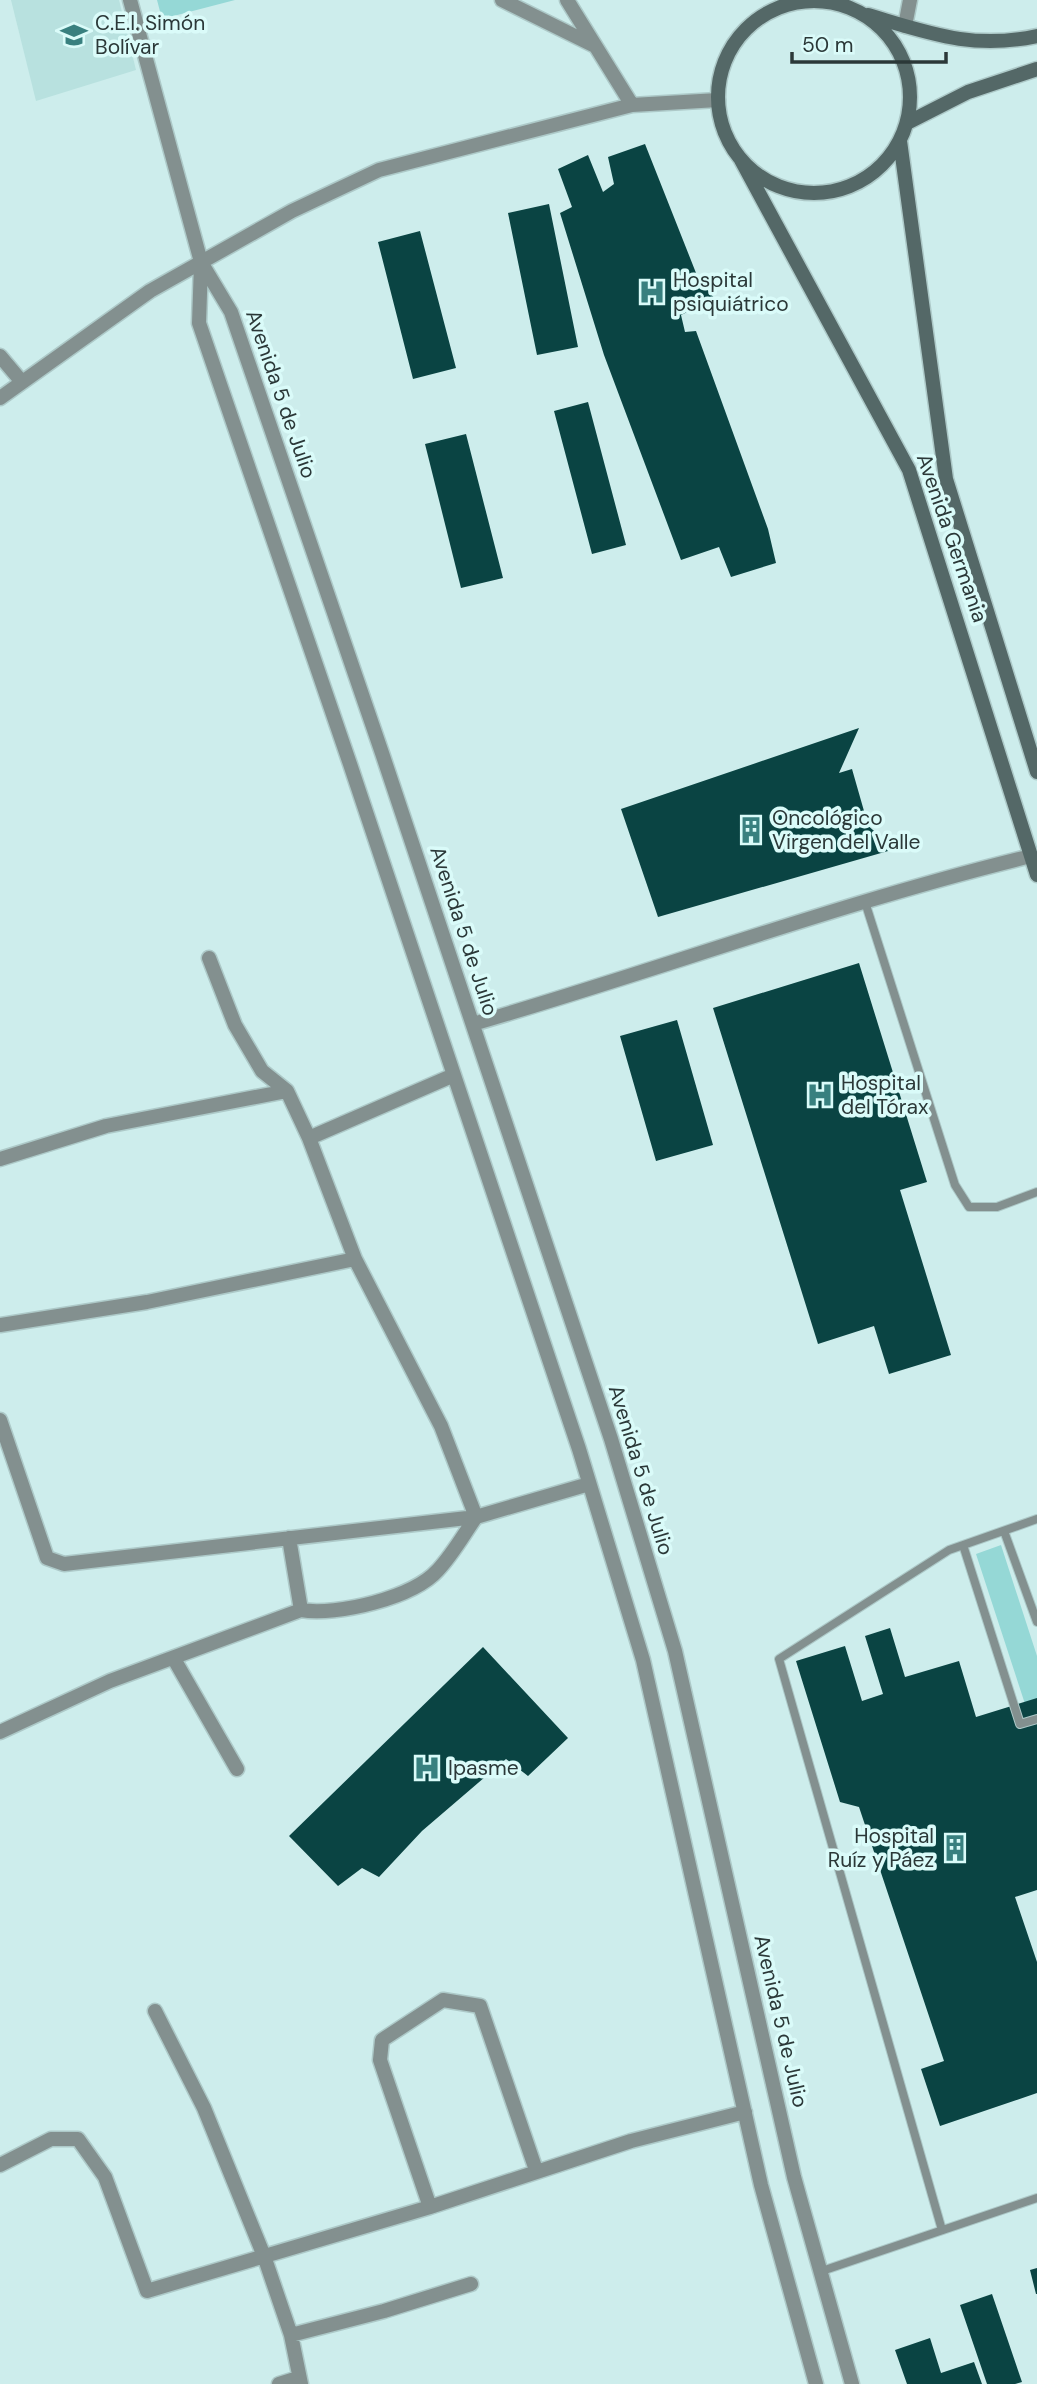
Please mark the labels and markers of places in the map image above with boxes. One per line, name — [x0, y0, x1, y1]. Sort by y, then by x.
place label: C.E.I. Simón Bolívar — [95, 9, 205, 61]
school or university icon: C.E.I. Simón Bolívar — [59, 20, 89, 50]
place label: Hospital psiquiátrico — [673, 266, 789, 318]
hospital icon: Hospital psiquiátrico — [637, 277, 667, 307]
place label: Oncológico Virgen del Valle — [772, 804, 920, 856]
building icon: Oncológico Virgen del Valle — [736, 815, 766, 845]
place label: Hospital del Tórax — [841, 1069, 928, 1121]
hospital icon: Hospital del Tórax — [805, 1080, 835, 1110]
hospital icon: Ipasme — [412, 1753, 442, 1783]
place label: Ipasme — [448, 1754, 519, 1782]
place label: Hospital Ruíz y Páez — [828, 1822, 934, 1874]
building icon: Hospital Ruíz y Páez — [940, 1833, 970, 1863]

